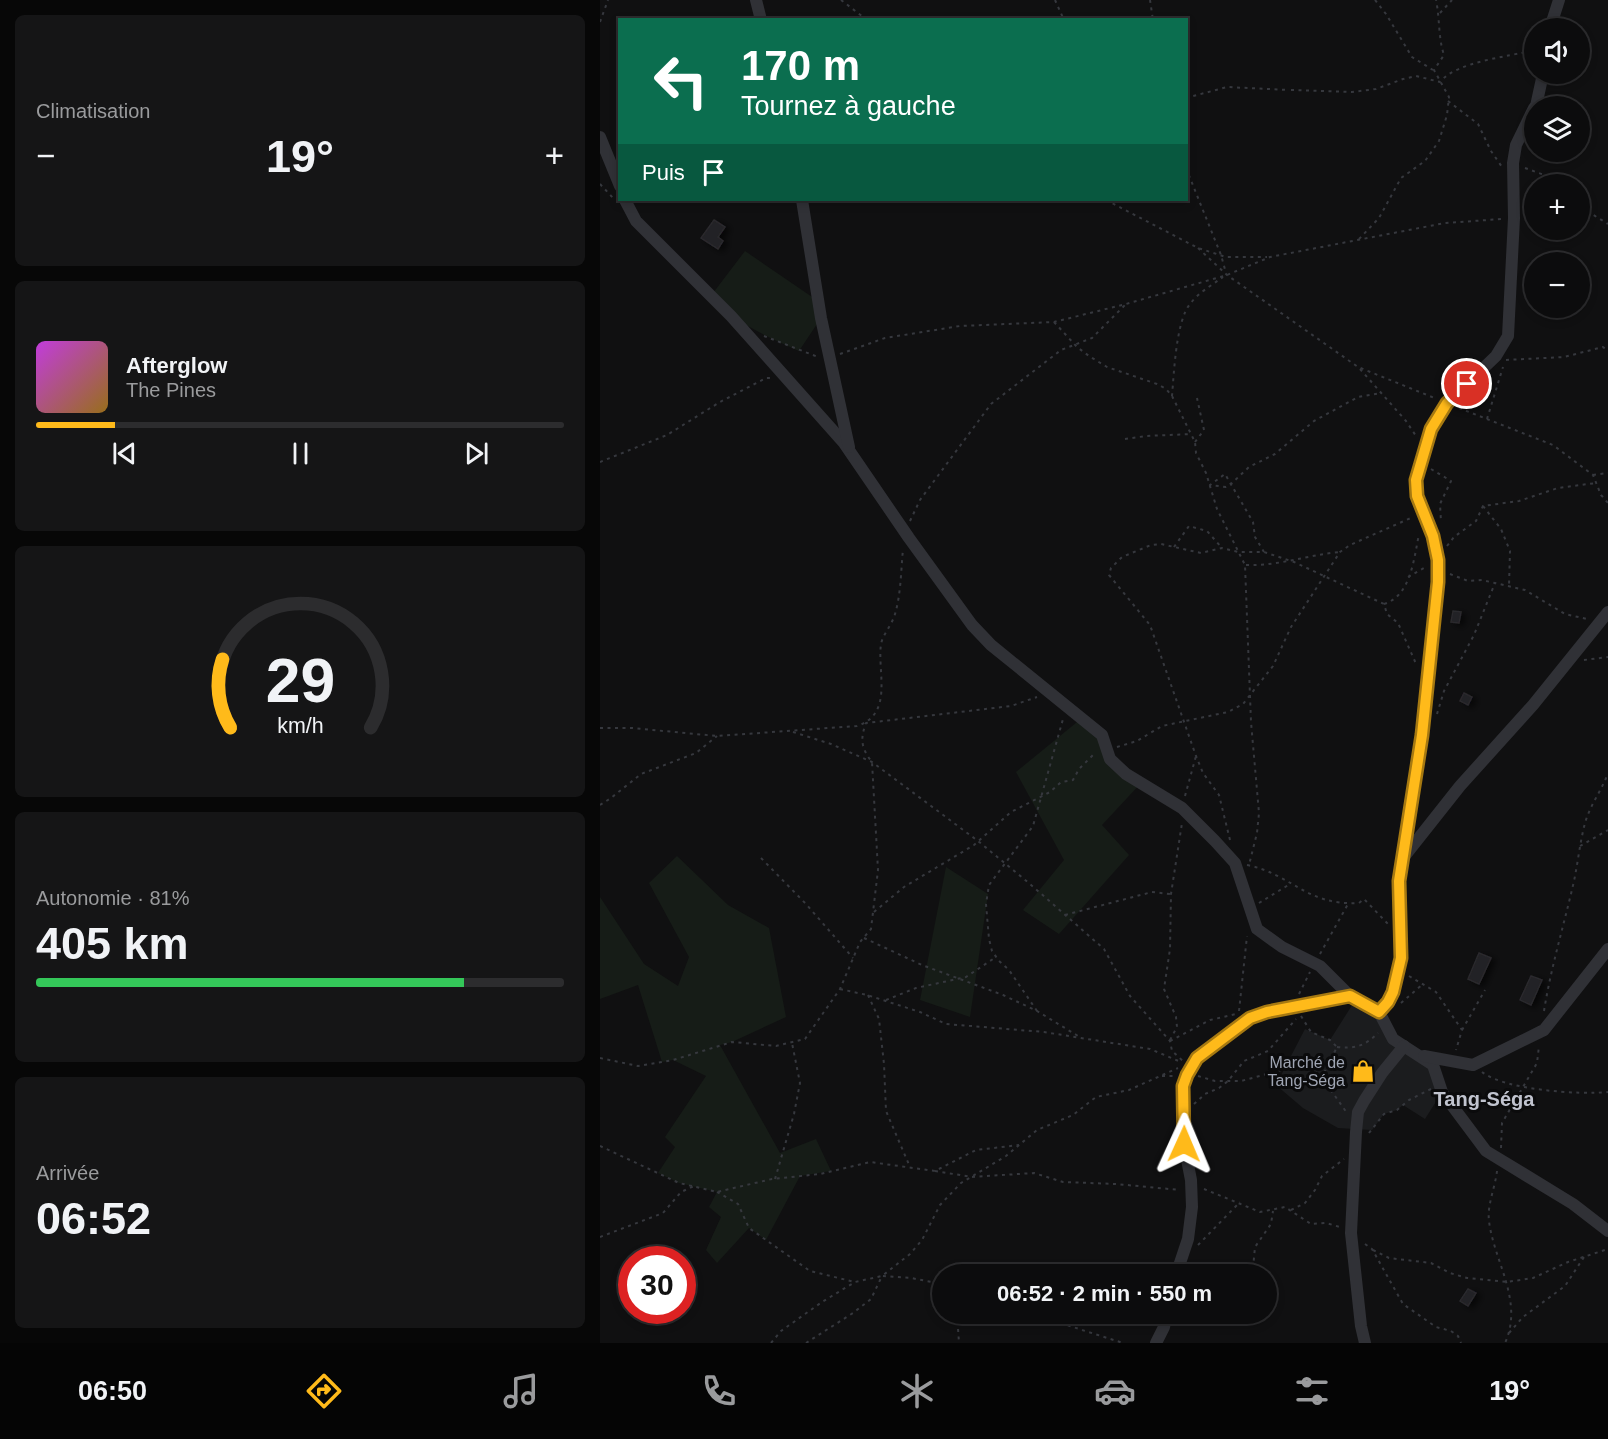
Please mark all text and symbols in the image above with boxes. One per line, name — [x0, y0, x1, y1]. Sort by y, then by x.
map controls — [1524, 18, 1590, 318]
button: sound — [1524, 18, 1590, 84]
icon: left — [642, 42, 720, 120]
text: 170 m — [741, 42, 860, 89]
text: Tournez à gauche — [741, 91, 956, 121]
button: layers — [1524, 96, 1590, 162]
text: Climatisation — [36, 100, 150, 122]
text: 19° — [266, 131, 334, 182]
text: − — [36, 137, 55, 174]
text: + — [545, 137, 564, 174]
icon: arrive — [697, 156, 730, 189]
text: Puis — [642, 160, 685, 185]
button: + — [1524, 174, 1590, 240]
button: − — [1524, 252, 1590, 318]
text: Afterglow — [126, 353, 227, 378]
pin — [1441, 358, 1492, 409]
icon: arrive — [1450, 367, 1483, 400]
text: The Pines — [126, 379, 216, 401]
icon: previous — [108, 437, 141, 470]
icon: pause — [284, 437, 317, 470]
icon: next — [460, 437, 493, 470]
text: 29 — [265, 647, 335, 716]
text: km/h — [277, 715, 323, 739]
text: Autonomie · 81% — [36, 887, 189, 909]
text: 405 km — [36, 918, 189, 969]
place label: Marché de Tang-Séga — [1268, 1054, 1345, 1089]
shop icon: Marché de Tang-Séga — [1350, 1058, 1376, 1084]
district label: Tang-Séga — [1434, 1088, 1535, 1110]
position arrow — [1152, 1112, 1216, 1176]
text: Arrivée — [36, 1162, 99, 1184]
text: 06:52 — [36, 1193, 151, 1244]
speed limit sign: 30 — [618, 1246, 696, 1324]
text: 06:52 · 2 min · 550 m — [997, 1281, 1212, 1306]
icon: directions — [303, 1370, 345, 1412]
icon: music — [500, 1370, 542, 1412]
icon: phone — [698, 1370, 740, 1412]
icon: climate — [896, 1370, 938, 1412]
icon: car — [1094, 1370, 1136, 1412]
icon: filters — [1291, 1370, 1333, 1412]
text: 06:50 — [78, 1376, 147, 1406]
text: 19° — [1489, 1376, 1530, 1406]

